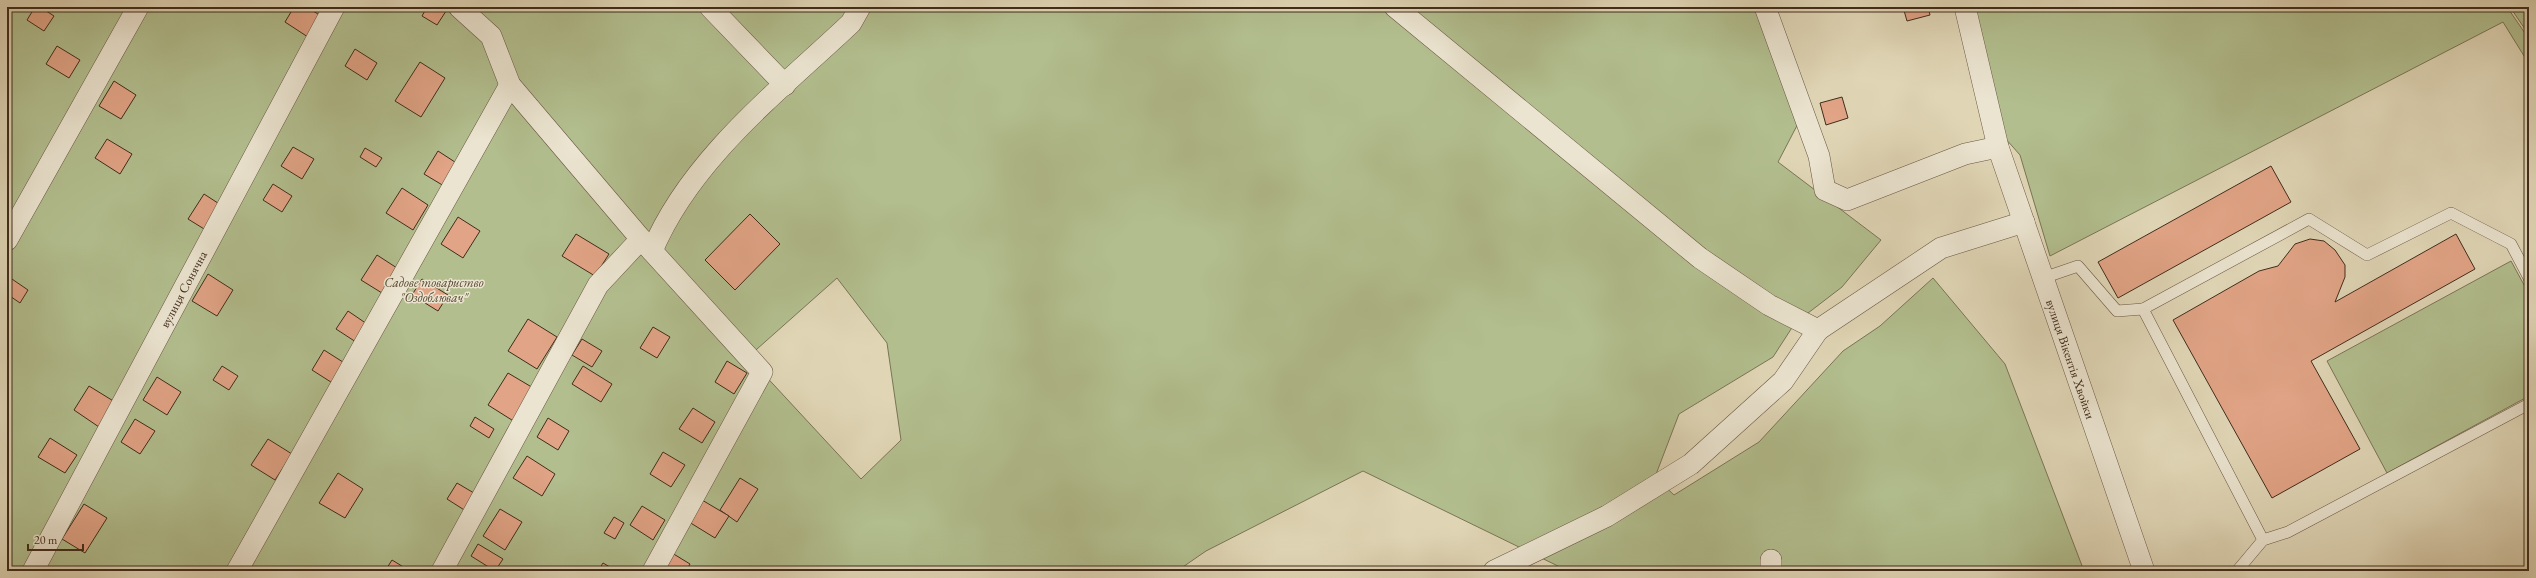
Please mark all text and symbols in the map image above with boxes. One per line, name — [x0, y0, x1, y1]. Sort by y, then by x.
street label: вулиця Сонячна — [156, 247, 211, 331]
park label: Садове товариство "Оздоблювач" — [384, 274, 484, 306]
street label: вулиця Вікентія Хвойки — [2042, 297, 2099, 421]
scale bar — [28, 526, 83, 552]
text: 20 m — [34, 532, 58, 548]

